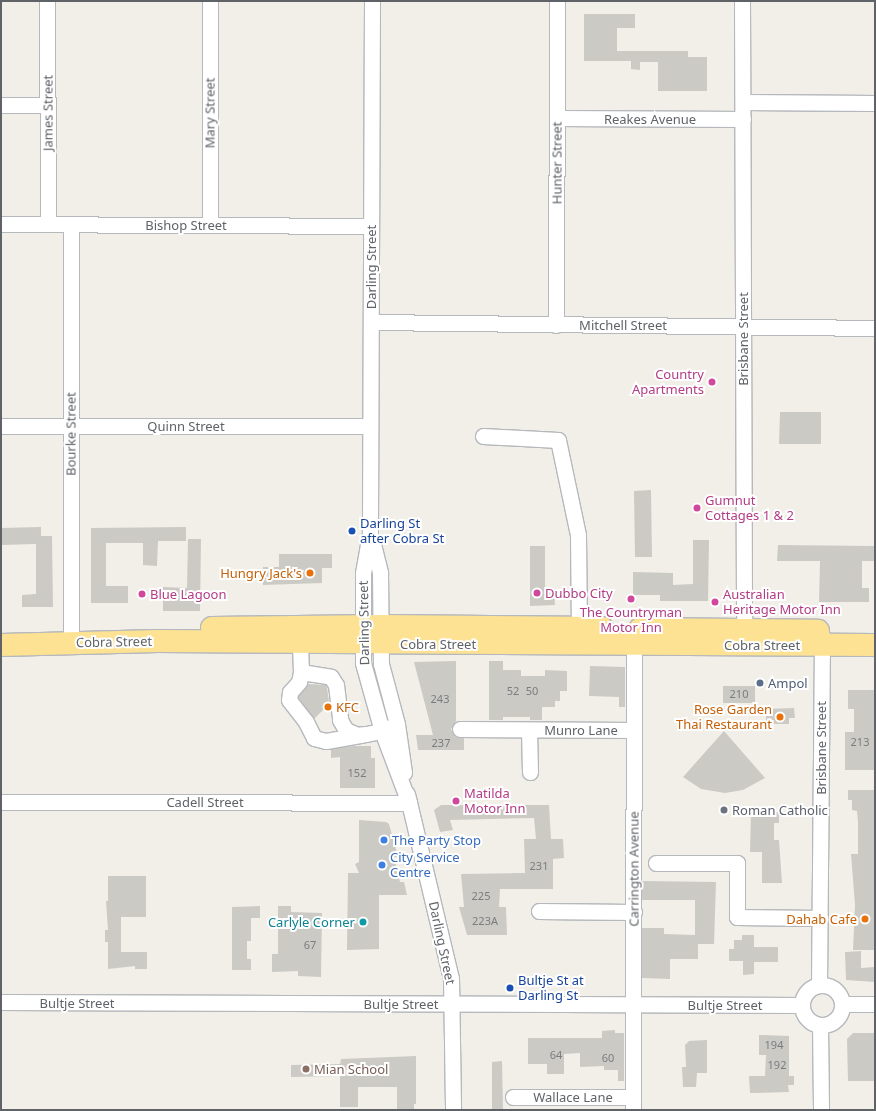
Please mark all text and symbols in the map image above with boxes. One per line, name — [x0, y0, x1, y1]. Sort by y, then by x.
street label: James Street — [40, 75, 56, 151]
street label: Mary Street — [202, 78, 218, 148]
street label: Reakes Avenue — [604, 111, 696, 127]
street label: Hunter Street — [549, 122, 565, 204]
street label: Bishop Street — [145, 217, 227, 233]
street label: Darling Street — [363, 225, 379, 309]
street label: Brisbane Street — [735, 292, 751, 386]
street label: Mitchell Street — [579, 317, 667, 333]
place label: Country Apartments — [632, 367, 704, 398]
marker: Country Apartments — [707, 377, 717, 387]
street label: Bourke Street — [63, 392, 79, 476]
street label: Quinn Street — [147, 418, 225, 434]
place label: Gumnut Cottages 1 & 2 — [705, 493, 794, 524]
marker: Gumnut Cottages 1 & 2 — [692, 503, 702, 513]
place label: Darling St after Cobra St — [360, 516, 444, 547]
marker: Darling St after Cobra St — [347, 526, 357, 536]
place label: Hungry Jack's — [220, 565, 302, 581]
marker: Hungry Jack's — [305, 568, 315, 578]
street label: Darling Street — [355, 581, 373, 665]
place label: Dubbo City — [545, 585, 613, 601]
place label: Blue Lagoon — [150, 586, 226, 602]
place label: Australian Heritage Motor Inn — [723, 587, 841, 618]
marker: Dubbo City — [532, 588, 542, 598]
marker: Blue Lagoon — [137, 589, 147, 599]
marker: The Countryman Motor Inn — [626, 594, 636, 604]
marker: Australian Heritage Motor Inn — [710, 597, 720, 607]
place label: The Countryman Motor Inn — [580, 605, 682, 636]
street label: Cobra Street — [76, 634, 152, 650]
street label: Cobra Street — [400, 636, 476, 652]
street label: Cobra Street — [724, 637, 800, 653]
place label: Ampol — [768, 675, 808, 691]
marker: Ampol — [755, 678, 765, 688]
house number: 52 — [507, 684, 519, 698]
house number: 50 — [526, 684, 538, 698]
house number: 210 — [730, 687, 748, 701]
house number: 243 — [431, 692, 449, 706]
place label: KFC — [336, 699, 359, 715]
street label: Brisbane Street — [813, 701, 829, 795]
marker: KFC — [323, 702, 333, 712]
place label: Rose Garden Thai Restaurant — [676, 702, 772, 733]
marker: Rose Garden Thai Restaurant — [775, 712, 785, 722]
street label: Munro Lane — [544, 722, 618, 738]
house number: 213 — [851, 735, 869, 749]
house number: 237 — [432, 736, 450, 750]
house number: 152 — [348, 766, 366, 780]
place label: Matilda Motor Inn — [464, 786, 525, 817]
street label: Cadell Street — [166, 794, 244, 810]
marker: Matilda Motor Inn — [451, 796, 461, 806]
place label: Roman Catholic — [732, 802, 828, 818]
marker: Roman Catholic — [719, 805, 729, 815]
street label: Carrington Avenue — [626, 811, 642, 927]
place label: The Party Stop — [392, 832, 481, 848]
marker: The Party Stop — [379, 835, 389, 845]
place label: City Service Centre — [390, 850, 460, 881]
house number: 231 — [530, 859, 548, 873]
marker: City Service Centre — [377, 860, 387, 870]
house number: 225 — [472, 889, 490, 903]
street label: Darling Street — [426, 900, 458, 986]
place label: Dahab Cafe — [786, 911, 857, 927]
place label: Carlyle Corner — [268, 914, 355, 930]
house number: 223A — [472, 914, 498, 928]
marker: Dahab Cafe — [860, 914, 870, 924]
marker: Carlyle Corner — [358, 917, 368, 927]
house number: 67 — [304, 938, 316, 952]
place label: Bultje St at Darling St — [518, 973, 584, 1004]
marker: Bultje St at Darling St — [505, 983, 515, 993]
street label: Bultje Street — [40, 995, 114, 1011]
street label: Bultje Street — [364, 996, 438, 1012]
street label: Bultje Street — [688, 997, 762, 1013]
house number: 194 — [765, 1038, 783, 1052]
house number: 64 — [550, 1048, 562, 1062]
house number: 60 — [602, 1051, 614, 1065]
house number: 192 — [768, 1058, 786, 1072]
place label: Mian School — [314, 1061, 388, 1077]
marker: Mian School — [301, 1064, 311, 1074]
street label: Wallace Lane — [533, 1089, 613, 1105]

